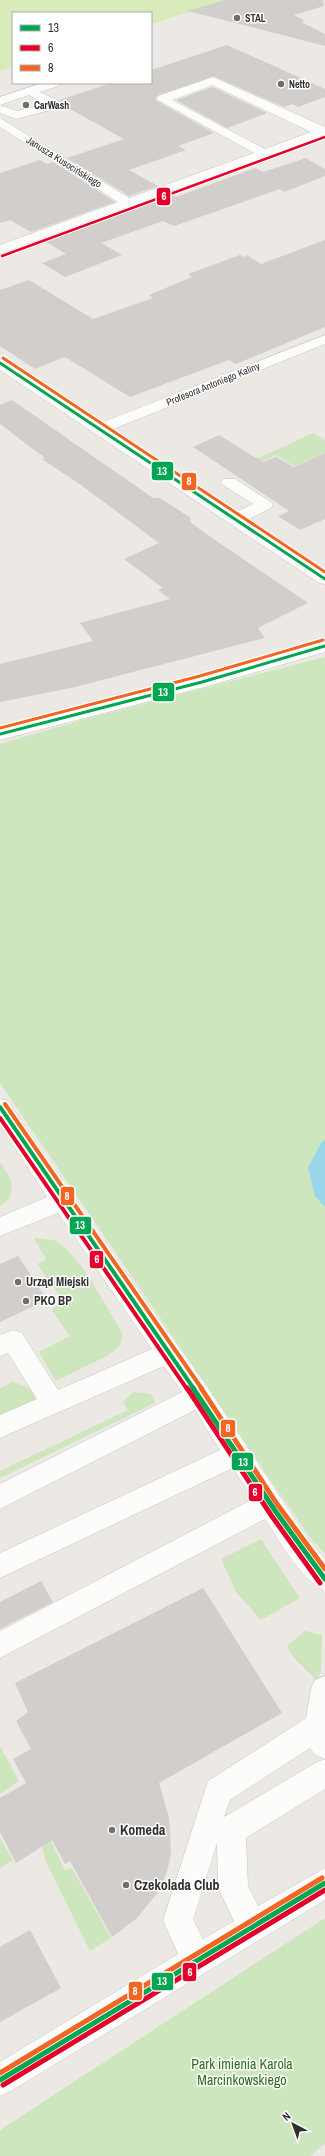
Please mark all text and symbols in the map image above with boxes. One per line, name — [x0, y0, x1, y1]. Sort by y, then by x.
legend — [12, 12, 152, 84]
place label: STAL — [245, 12, 266, 25]
marker: STAL — [232, 13, 242, 23]
text: 13 — [48, 20, 59, 36]
text: 6 — [48, 40, 53, 56]
text: 8 — [48, 60, 53, 76]
place label: Netto — [289, 78, 310, 91]
marker: Netto — [276, 79, 286, 89]
place label: CarWash — [34, 99, 69, 112]
marker: CarWash — [21, 100, 31, 110]
street label: Janusza Kusocińskiego — [24, 134, 105, 191]
line badge: 6 — [156, 187, 171, 206]
text: 6 — [161, 189, 167, 203]
street label: Profesora Antoniego Kaliny — [164, 359, 263, 409]
line badge: 13 — [151, 461, 174, 481]
text: 13 — [157, 464, 167, 478]
line badge: 8 — [181, 472, 197, 491]
text: 8 — [186, 474, 192, 488]
line badge: 13 — [152, 682, 175, 702]
text: 13 — [158, 685, 168, 699]
line badge: 8 — [60, 1186, 75, 1206]
text: 8 — [64, 1189, 70, 1203]
line badge: 13 — [69, 1216, 92, 1235]
text: 13 — [75, 1218, 85, 1232]
line badge: 6 — [89, 1250, 104, 1269]
text: 6 — [94, 1252, 100, 1266]
place label: Urząd Miejski — [26, 1274, 89, 1290]
marker: Urząd Miejski — [13, 1277, 23, 1287]
place label: PKO BP — [34, 1293, 72, 1309]
marker: PKO BP — [21, 1296, 31, 1306]
line badge: 8 — [220, 1419, 236, 1438]
text: 8 — [225, 1421, 231, 1435]
line badge: 13 — [231, 1452, 254, 1471]
text: 13 — [238, 1455, 248, 1469]
line badge: 6 — [248, 1483, 263, 1502]
text: 6 — [252, 1485, 258, 1499]
place label: Komeda — [120, 1821, 166, 1839]
marker: Komeda — [107, 1825, 117, 1835]
place label: Czekolada Club — [134, 1876, 219, 1894]
marker: Czekolada Club — [121, 1880, 131, 1890]
line badge: 6 — [182, 1962, 197, 1982]
text: 6 — [187, 1965, 193, 1979]
line badge: 13 — [151, 1972, 174, 1991]
text: 13 — [157, 1974, 167, 1988]
line badge: 8 — [128, 1981, 143, 2001]
text: 8 — [132, 1984, 138, 1998]
park label: Park imienia Karola Marcinkowskiego — [191, 2055, 293, 2089]
north arrow — [273, 2104, 313, 2144]
text: N — [279, 2109, 293, 2124]

